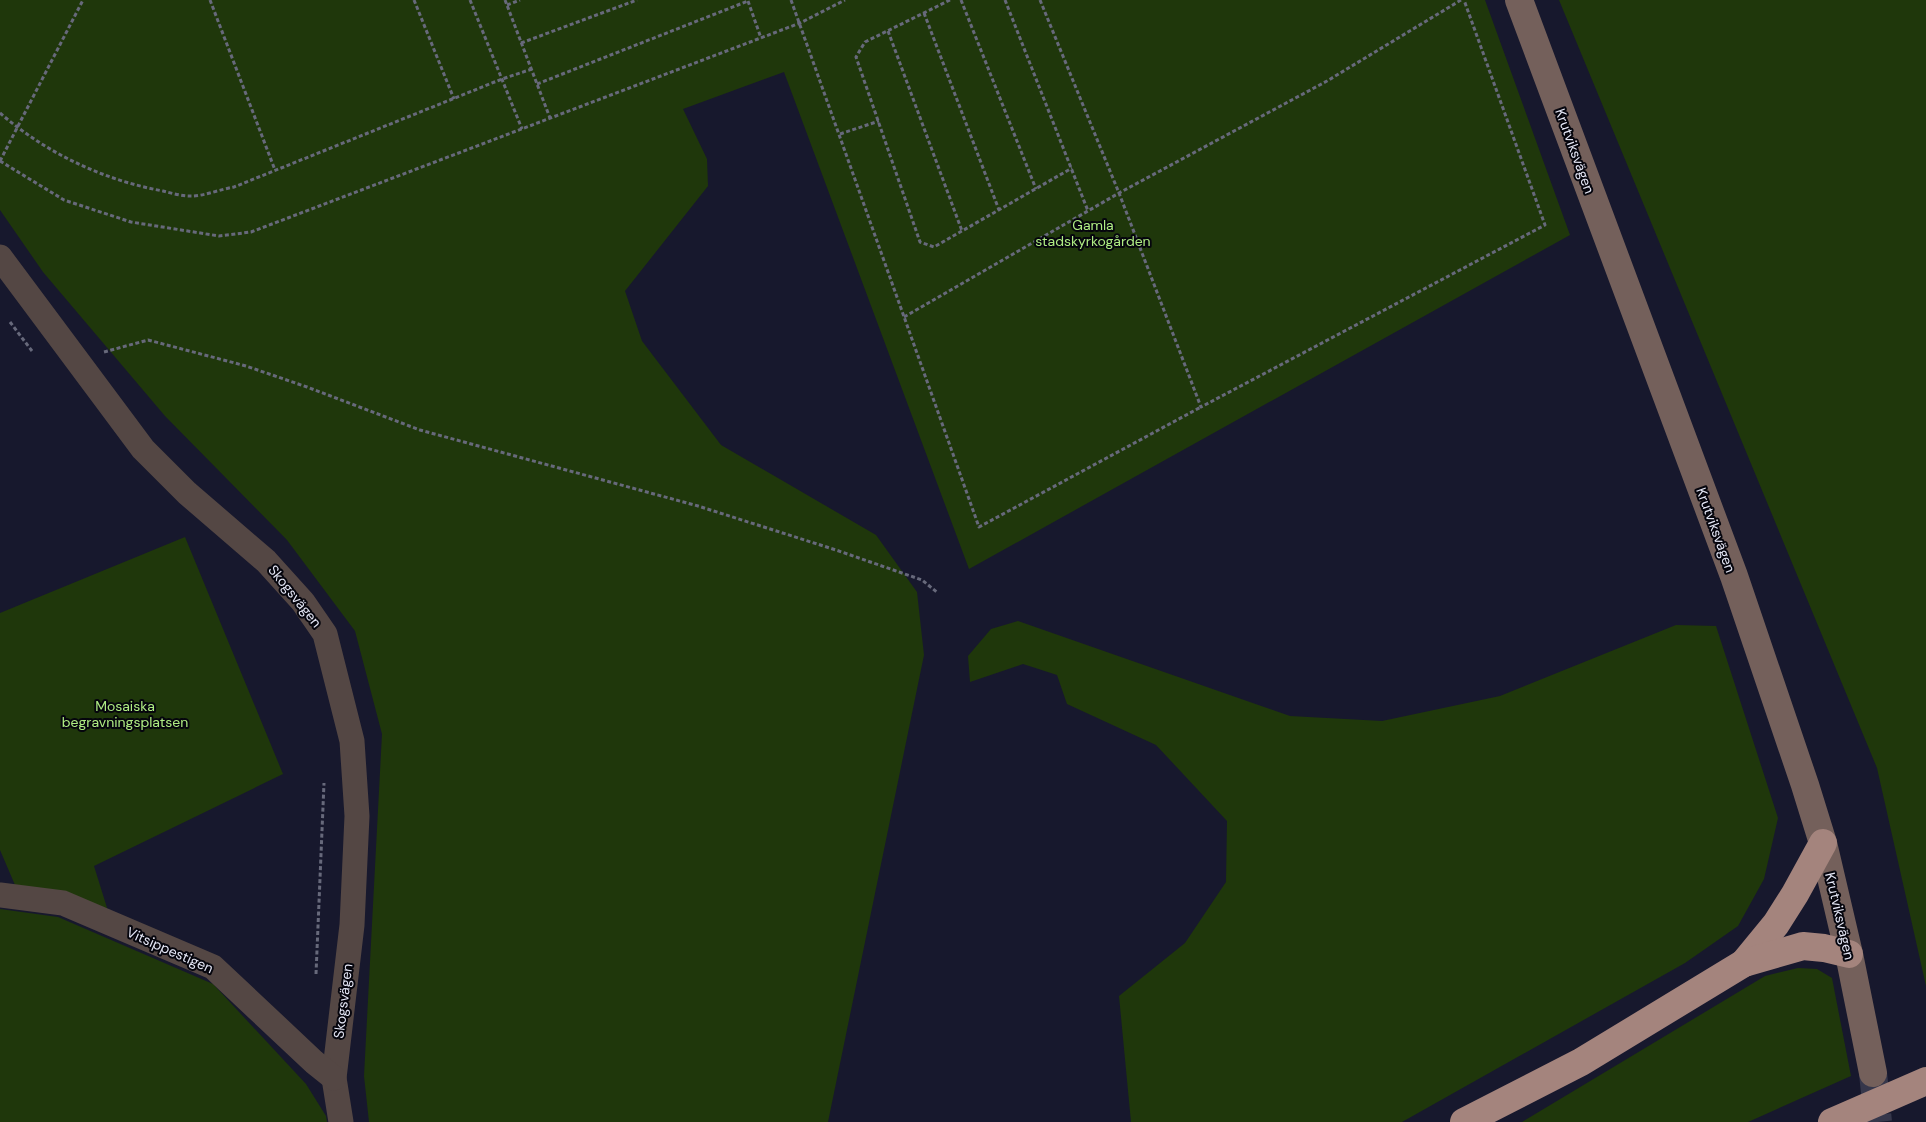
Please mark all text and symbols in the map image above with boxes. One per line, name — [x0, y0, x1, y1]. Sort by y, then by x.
street label: Krutviksvägen — [1551, 106, 1599, 196]
park label: Gamla stadskyrkogården — [1035, 216, 1151, 250]
street label: Krutviksvägen — [1692, 485, 1740, 575]
street label: Skogsvägen — [264, 561, 326, 631]
park label: Mosaiska begravningsplatsen — [62, 697, 188, 731]
street label: Krutviksvägen — [1821, 871, 1859, 961]
street label: Vitsippestigen — [124, 923, 216, 977]
street label: Skogsvägen — [329, 963, 357, 1039]

